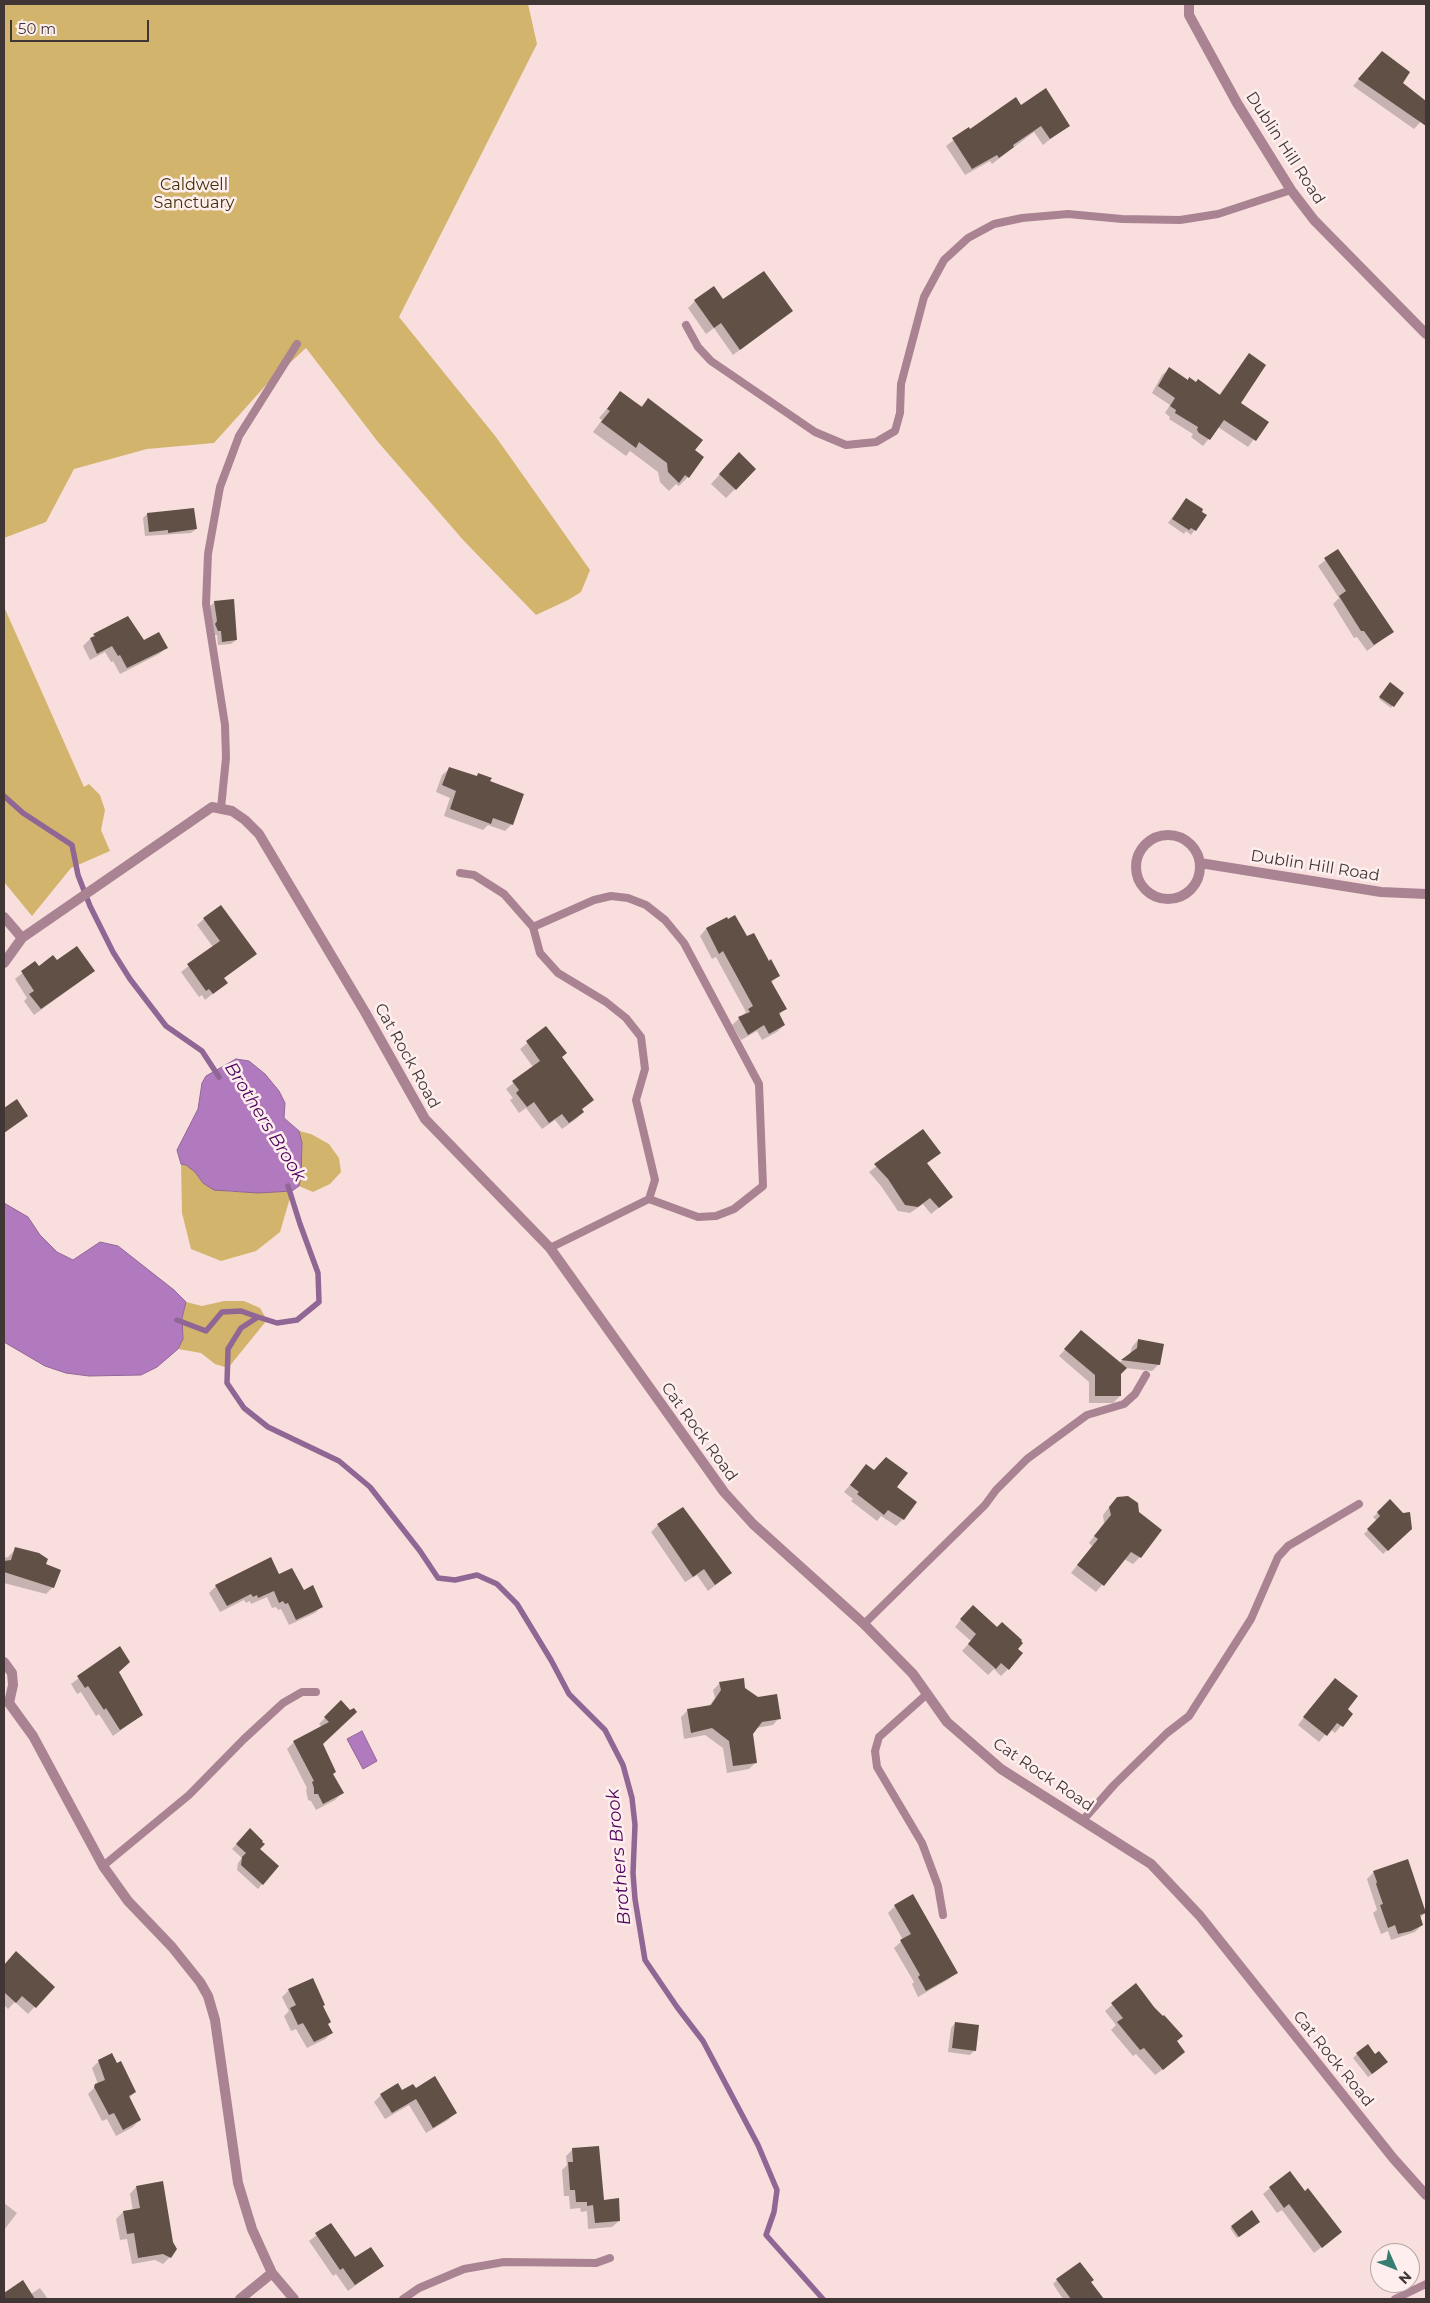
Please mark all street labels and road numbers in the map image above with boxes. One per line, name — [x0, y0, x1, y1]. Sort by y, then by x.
street label: Dublin Hill Road — [1241, 88, 1329, 208]
street label: Dublin Hill Road — [1249, 846, 1381, 886]
street label: Cat Rock Road — [370, 1000, 444, 1112]
street label: Cat Rock Road — [657, 1379, 741, 1485]
street label: Cat Rock Road — [989, 1734, 1097, 1816]
street label: Cat Rock Road — [1289, 2007, 1377, 2111]

